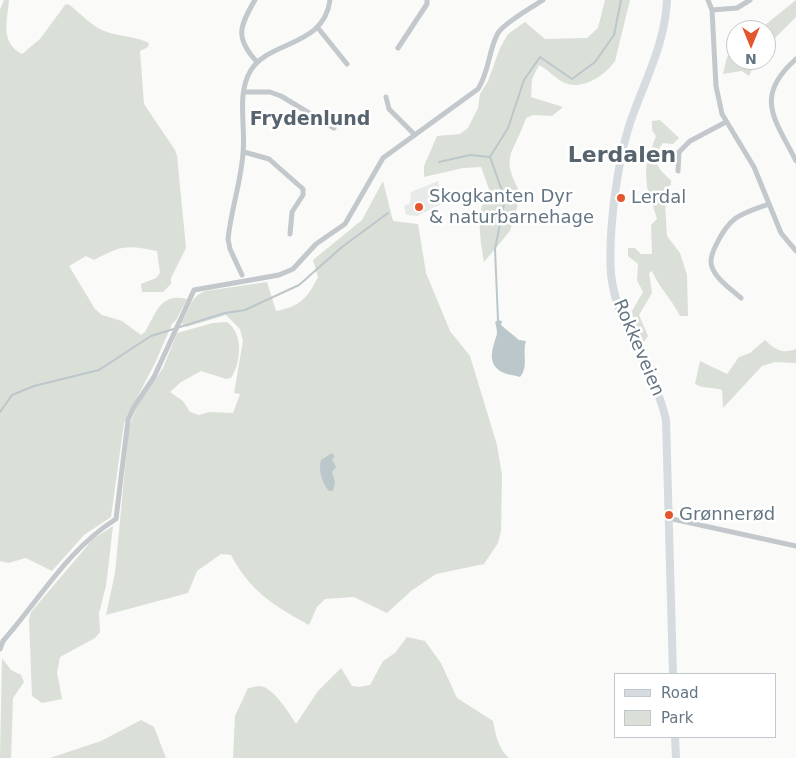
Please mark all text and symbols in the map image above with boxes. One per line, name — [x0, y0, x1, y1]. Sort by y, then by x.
north arrow — [726, 20, 776, 70]
text: N — [745, 51, 757, 67]
district label: Frydenlund — [250, 109, 370, 131]
district label: Lerdalen — [568, 143, 676, 169]
place label: Skogkanten Dyr & naturbarnehage — [429, 186, 594, 228]
place label: Lerdal — [631, 187, 686, 209]
marker: Lerdal — [615, 192, 627, 204]
marker: Skogkanten Dyr & naturbarnehage — [413, 201, 425, 213]
street label: Rokkeveien — [608, 296, 668, 400]
place label: Grønnerød — [679, 504, 775, 526]
marker: Grønnerød — [663, 509, 675, 521]
legend — [614, 673, 776, 738]
text: Road — [661, 684, 699, 702]
text: Park — [661, 709, 693, 727]

